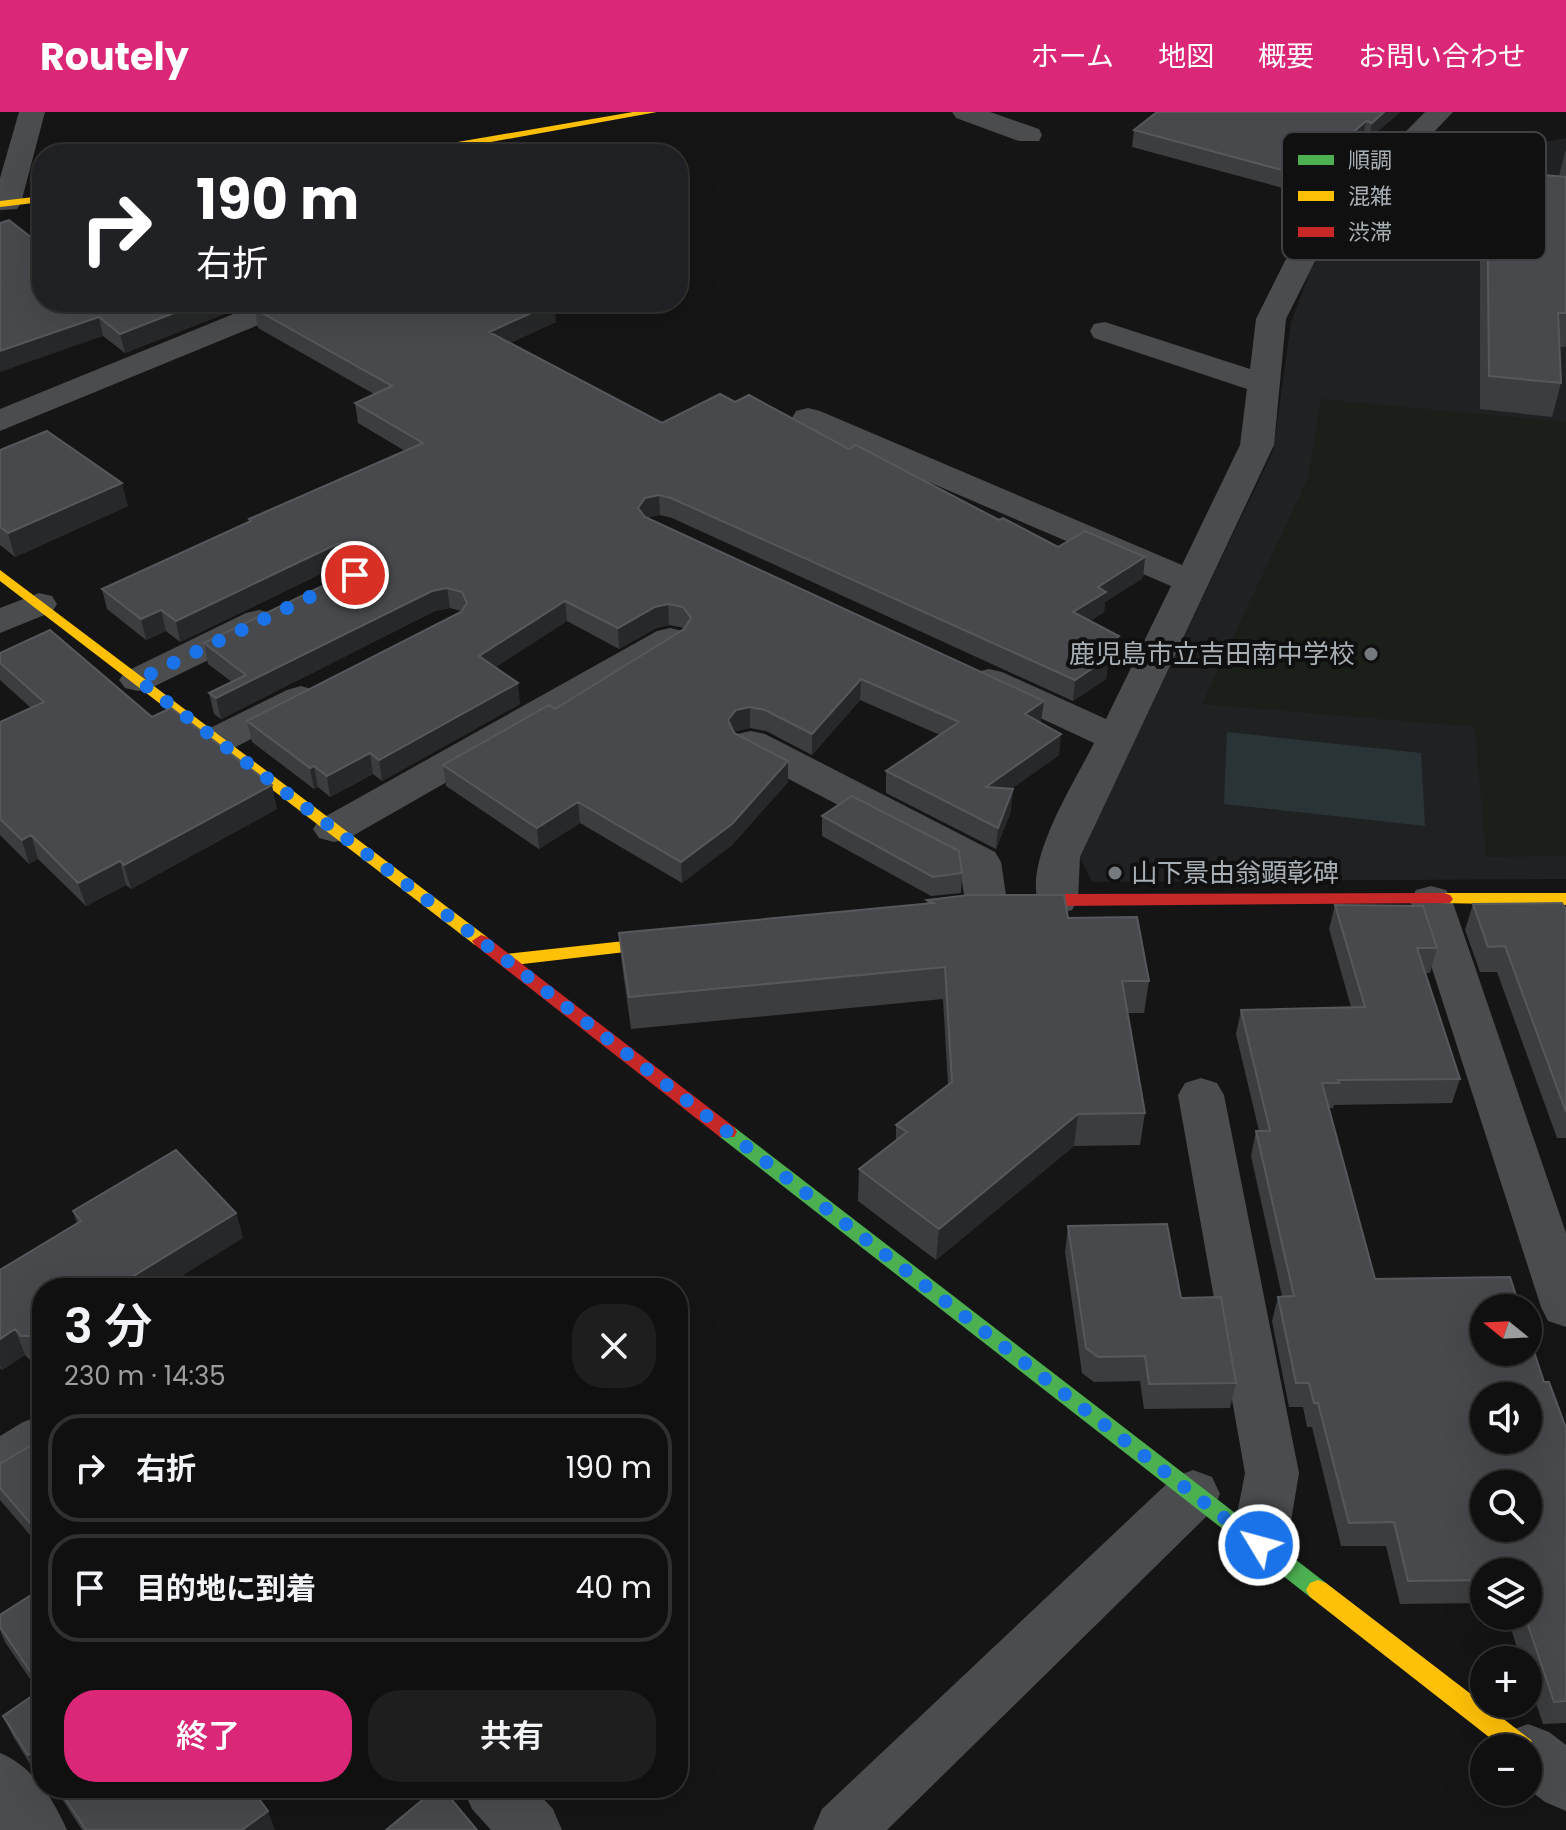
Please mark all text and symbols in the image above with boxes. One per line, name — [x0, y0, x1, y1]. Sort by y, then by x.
text: Routely — [40, 30, 189, 83]
text: ホーム — [1031, 37, 1114, 76]
text: 地図 — [1158, 37, 1214, 76]
text: 概要 — [1258, 37, 1314, 76]
text: お問い合わせ — [1358, 37, 1526, 76]
legend — [1282, 132, 1546, 260]
text: 順調 — [1348, 145, 1392, 176]
text: 190 m — [196, 160, 359, 239]
icon: right — [64, 176, 168, 280]
text: 混雑 — [1348, 181, 1392, 212]
text: 渋滞 — [1348, 217, 1392, 248]
text: 右折 — [196, 238, 268, 289]
pin — [321, 541, 389, 609]
icon: arrive — [333, 553, 377, 597]
place label: 鹿児島市立吉田南中学校 — [1069, 636, 1355, 672]
marker: 鹿児島市立吉田南中学校 — [1362, 645, 1380, 663]
place label: 山下景由翁顕彰碑 — [1131, 855, 1339, 891]
marker: 山下景由翁顕彰碑 — [1106, 864, 1124, 882]
text: 3 分 — [64, 1293, 152, 1360]
north arrow — [1470, 1294, 1542, 1366]
map controls — [1470, 1294, 1542, 1806]
button: close — [572, 1304, 656, 1388]
text: 230 m · 14:35 — [64, 1358, 226, 1394]
button: sound — [1470, 1382, 1542, 1454]
icon: right — [68, 1446, 112, 1490]
text: 190 m — [566, 1446, 652, 1489]
text: 右折 — [136, 1447, 196, 1490]
button: search — [1470, 1470, 1542, 1542]
position arrow — [1217, 1503, 1301, 1587]
button: layers — [1470, 1558, 1542, 1630]
icon: arrive — [68, 1566, 112, 1610]
text: 40 m — [575, 1566, 652, 1609]
text: 目的地に到着 — [136, 1567, 316, 1610]
button: + — [1470, 1646, 1542, 1718]
button: 終了 — [64, 1690, 352, 1782]
button: 共有 — [368, 1690, 656, 1782]
button: − — [1470, 1734, 1542, 1806]

